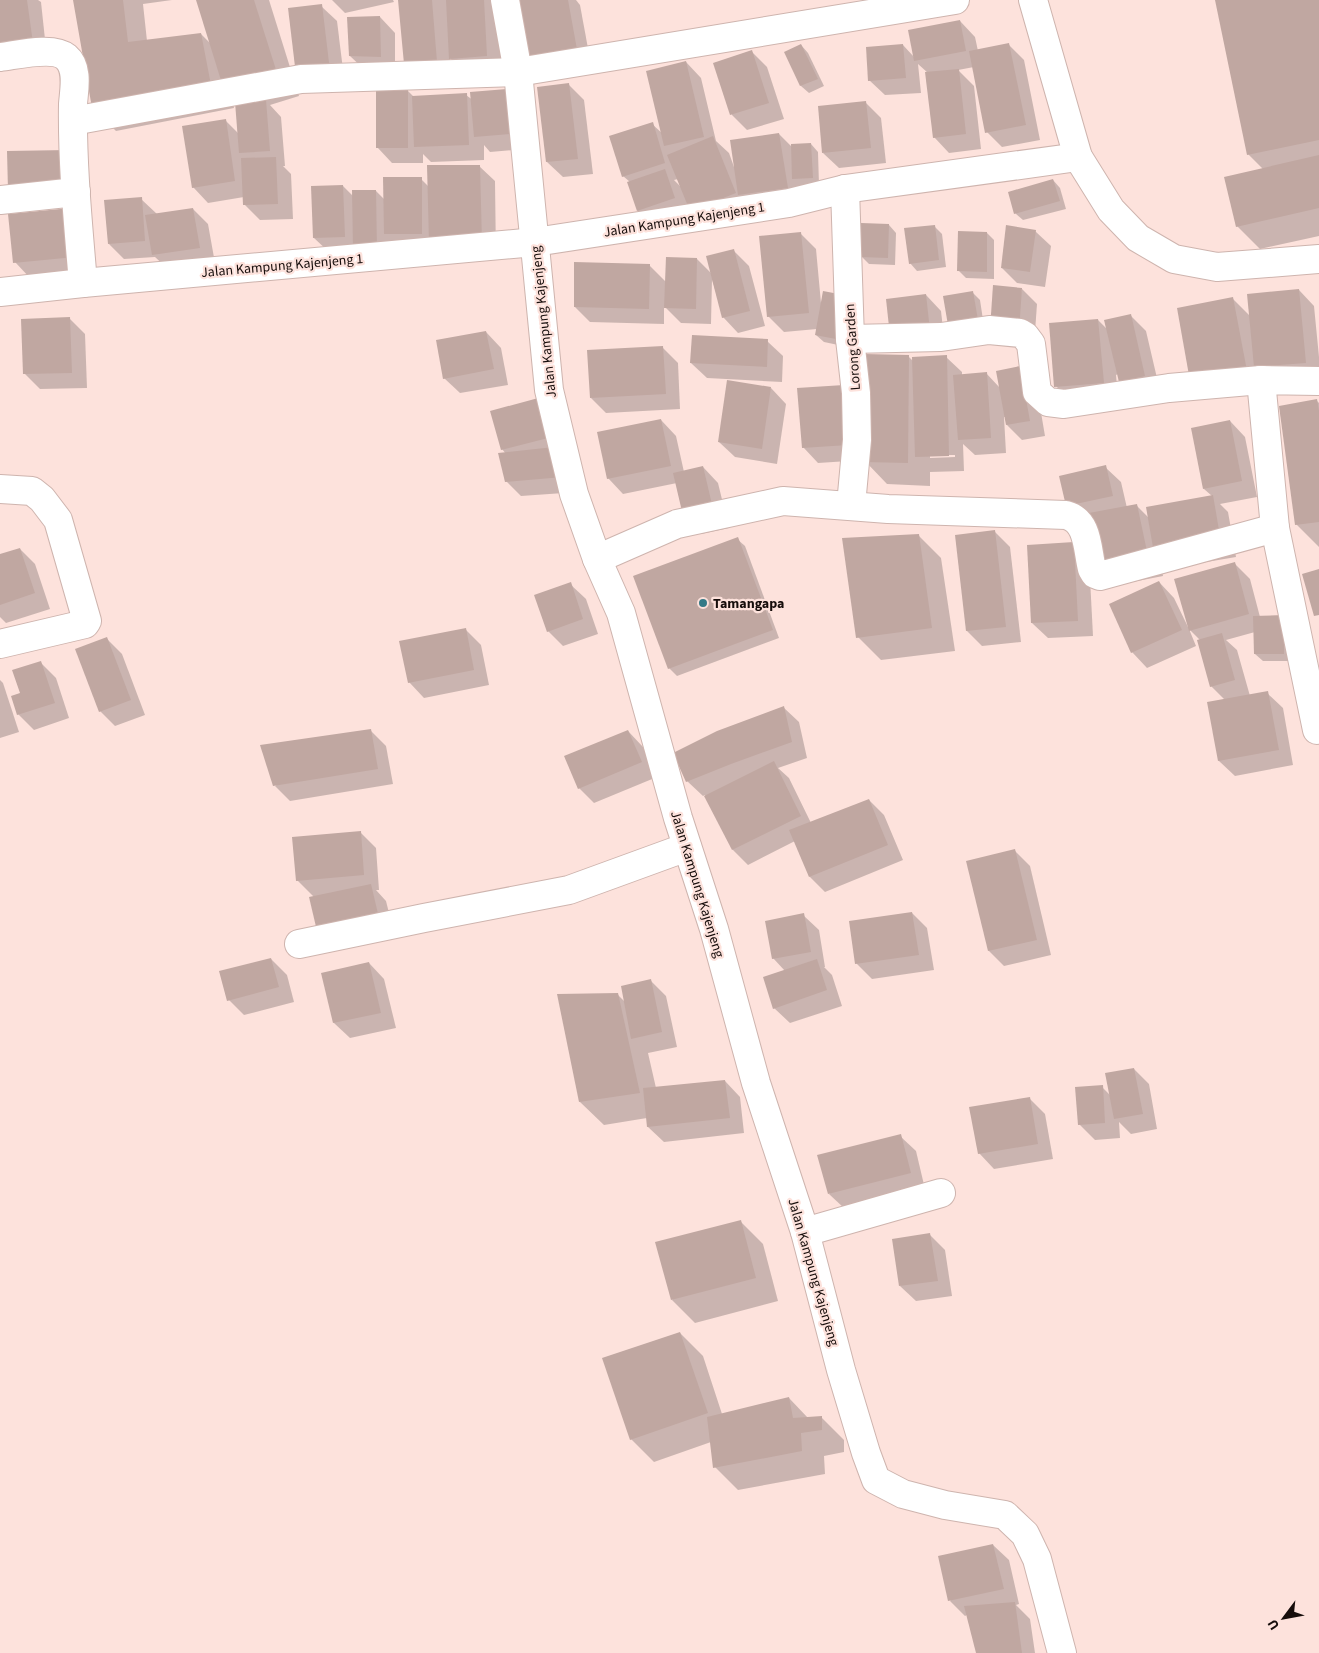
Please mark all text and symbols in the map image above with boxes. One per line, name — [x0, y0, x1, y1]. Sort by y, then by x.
street label: Jalan Kampung Kajenjeng 1 — [602, 197, 766, 243]
street label: Jalan Kampung Kajenjeng — [526, 245, 562, 399]
street label: Jalan Kampung Kajenjeng 1 — [200, 249, 364, 283]
street label: Lorong Garden — [840, 303, 866, 391]
place label: Tamangapa — [713, 594, 785, 614]
marker: Tamangapa — [697, 597, 709, 609]
street label: Jalan Kampung Kajenjeng — [665, 808, 729, 960]
street label: Jalan Kampung Kajenjeng — [782, 1196, 844, 1349]
north arrow — [1259, 1593, 1309, 1643]
text: U — [1263, 1615, 1285, 1634]

